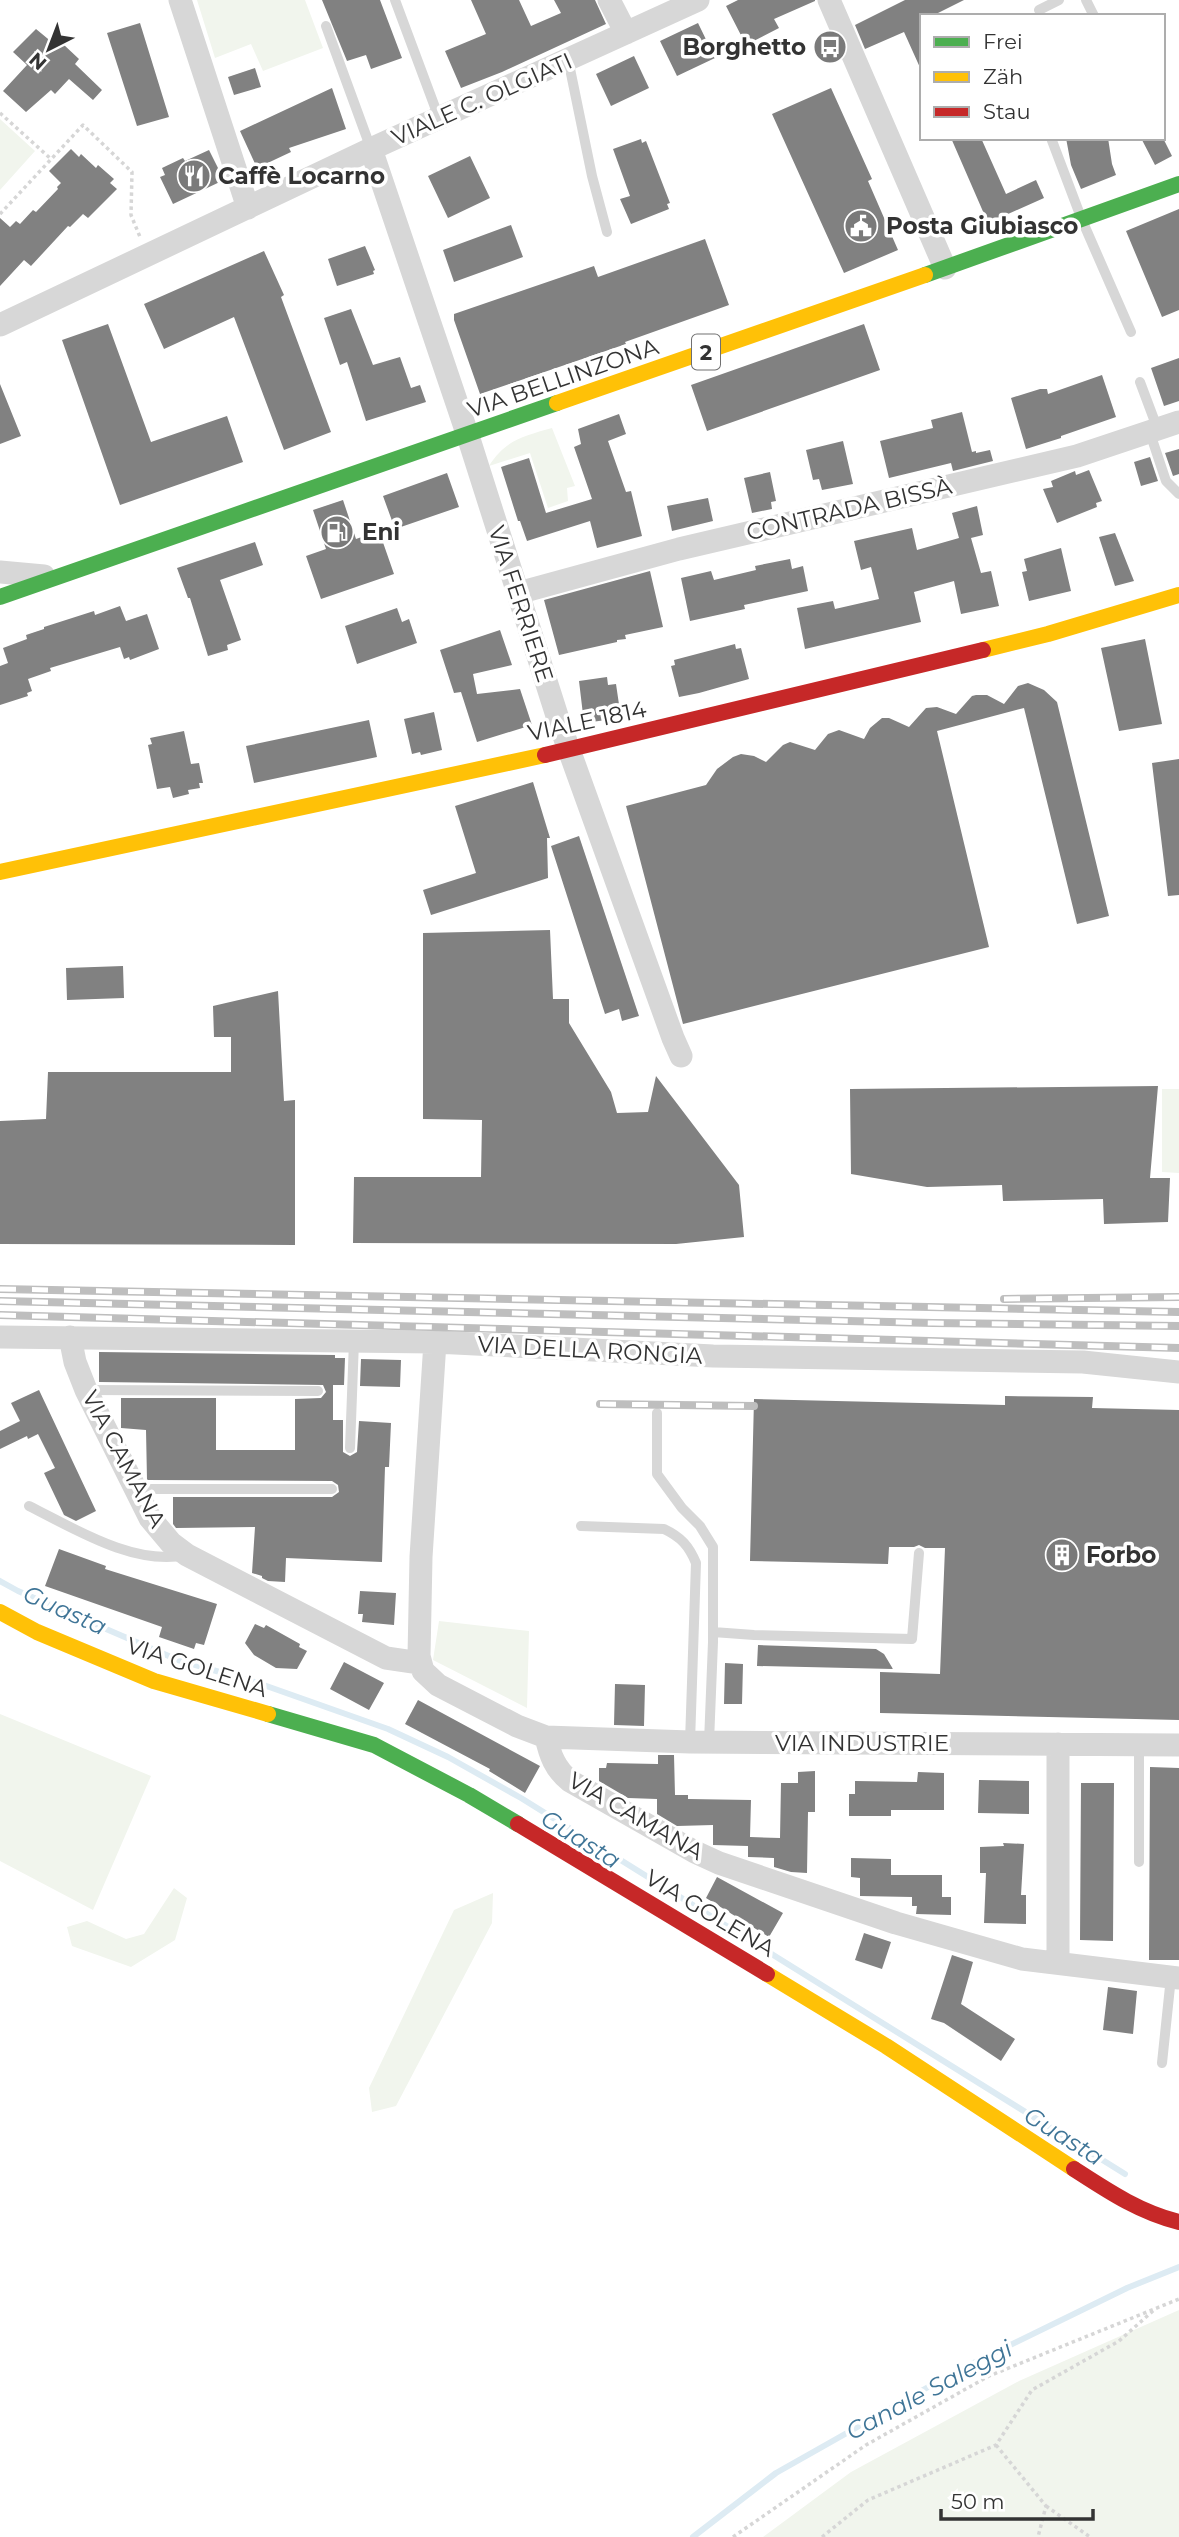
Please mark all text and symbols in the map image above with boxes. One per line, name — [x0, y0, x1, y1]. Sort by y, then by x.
north arrow — [14, 14, 84, 84]
legend — [920, 14, 1165, 140]
bus stop icon: Borghetto — [811, 28, 849, 66]
text: Frei — [983, 29, 1023, 54]
place label: Borghetto — [683, 33, 806, 61]
street label: VIALE C. OLGIATI — [387, 47, 577, 151]
text: N — [25, 48, 51, 75]
text: Zäh — [983, 64, 1023, 89]
text: Stau — [983, 99, 1031, 124]
restaurant icon: Caffè Locarno — [175, 157, 213, 195]
place label: Caffè Locarno — [218, 162, 385, 190]
public building icon: Posta Giubiasco — [842, 207, 880, 245]
place label: Posta Giubiasco — [886, 212, 1078, 240]
street label: VIA BELLINZONA — [464, 332, 663, 424]
road number: 2 — [692, 334, 720, 370]
street label: CONTRADA BISSÀ — [743, 472, 955, 546]
fuel station icon: Eni — [318, 513, 356, 551]
place label: Eni — [362, 518, 400, 546]
street label: VIA FERRIERE — [483, 522, 559, 686]
street label: VIALE 1814 — [525, 695, 649, 747]
street label: VIA DELLA RONGIA — [477, 1330, 704, 1370]
street label: VIA CAMANA — [76, 1386, 172, 1533]
building icon: Forbo — [1043, 1536, 1081, 1574]
place label: Forbo — [1086, 1541, 1156, 1569]
water label: Guasta — [19, 1579, 111, 1641]
street label: VIA GOLENA — [123, 1631, 271, 1703]
street label: VIA INDUSTRIE — [775, 1729, 949, 1757]
street label: VIA CAMANA — [564, 1766, 709, 1866]
water label: Guasta — [536, 1803, 626, 1875]
street label: VIA GOLENA — [640, 1863, 780, 1963]
water label: Guasta — [1019, 2100, 1109, 2172]
water label: Canale Saleggi — [841, 2334, 1018, 2446]
scale bar — [941, 2478, 1093, 2522]
text: 50 m — [951, 2489, 1005, 2514]

